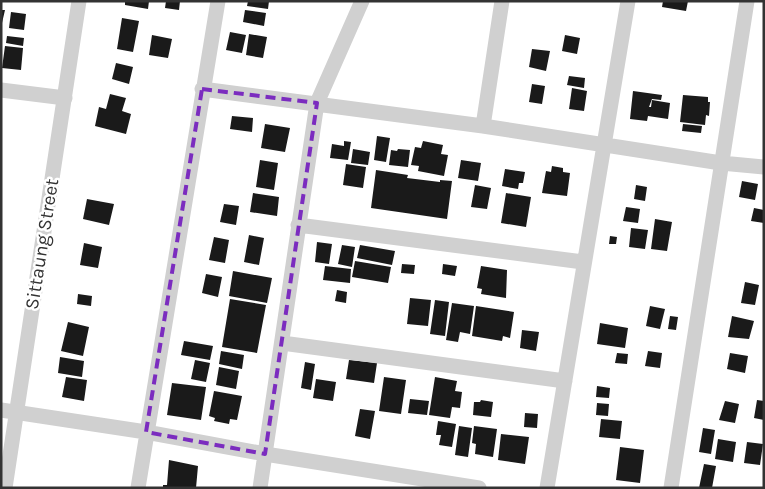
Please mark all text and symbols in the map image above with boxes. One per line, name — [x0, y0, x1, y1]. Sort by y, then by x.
street label: Sittaung Street — [21, 177, 63, 311]

